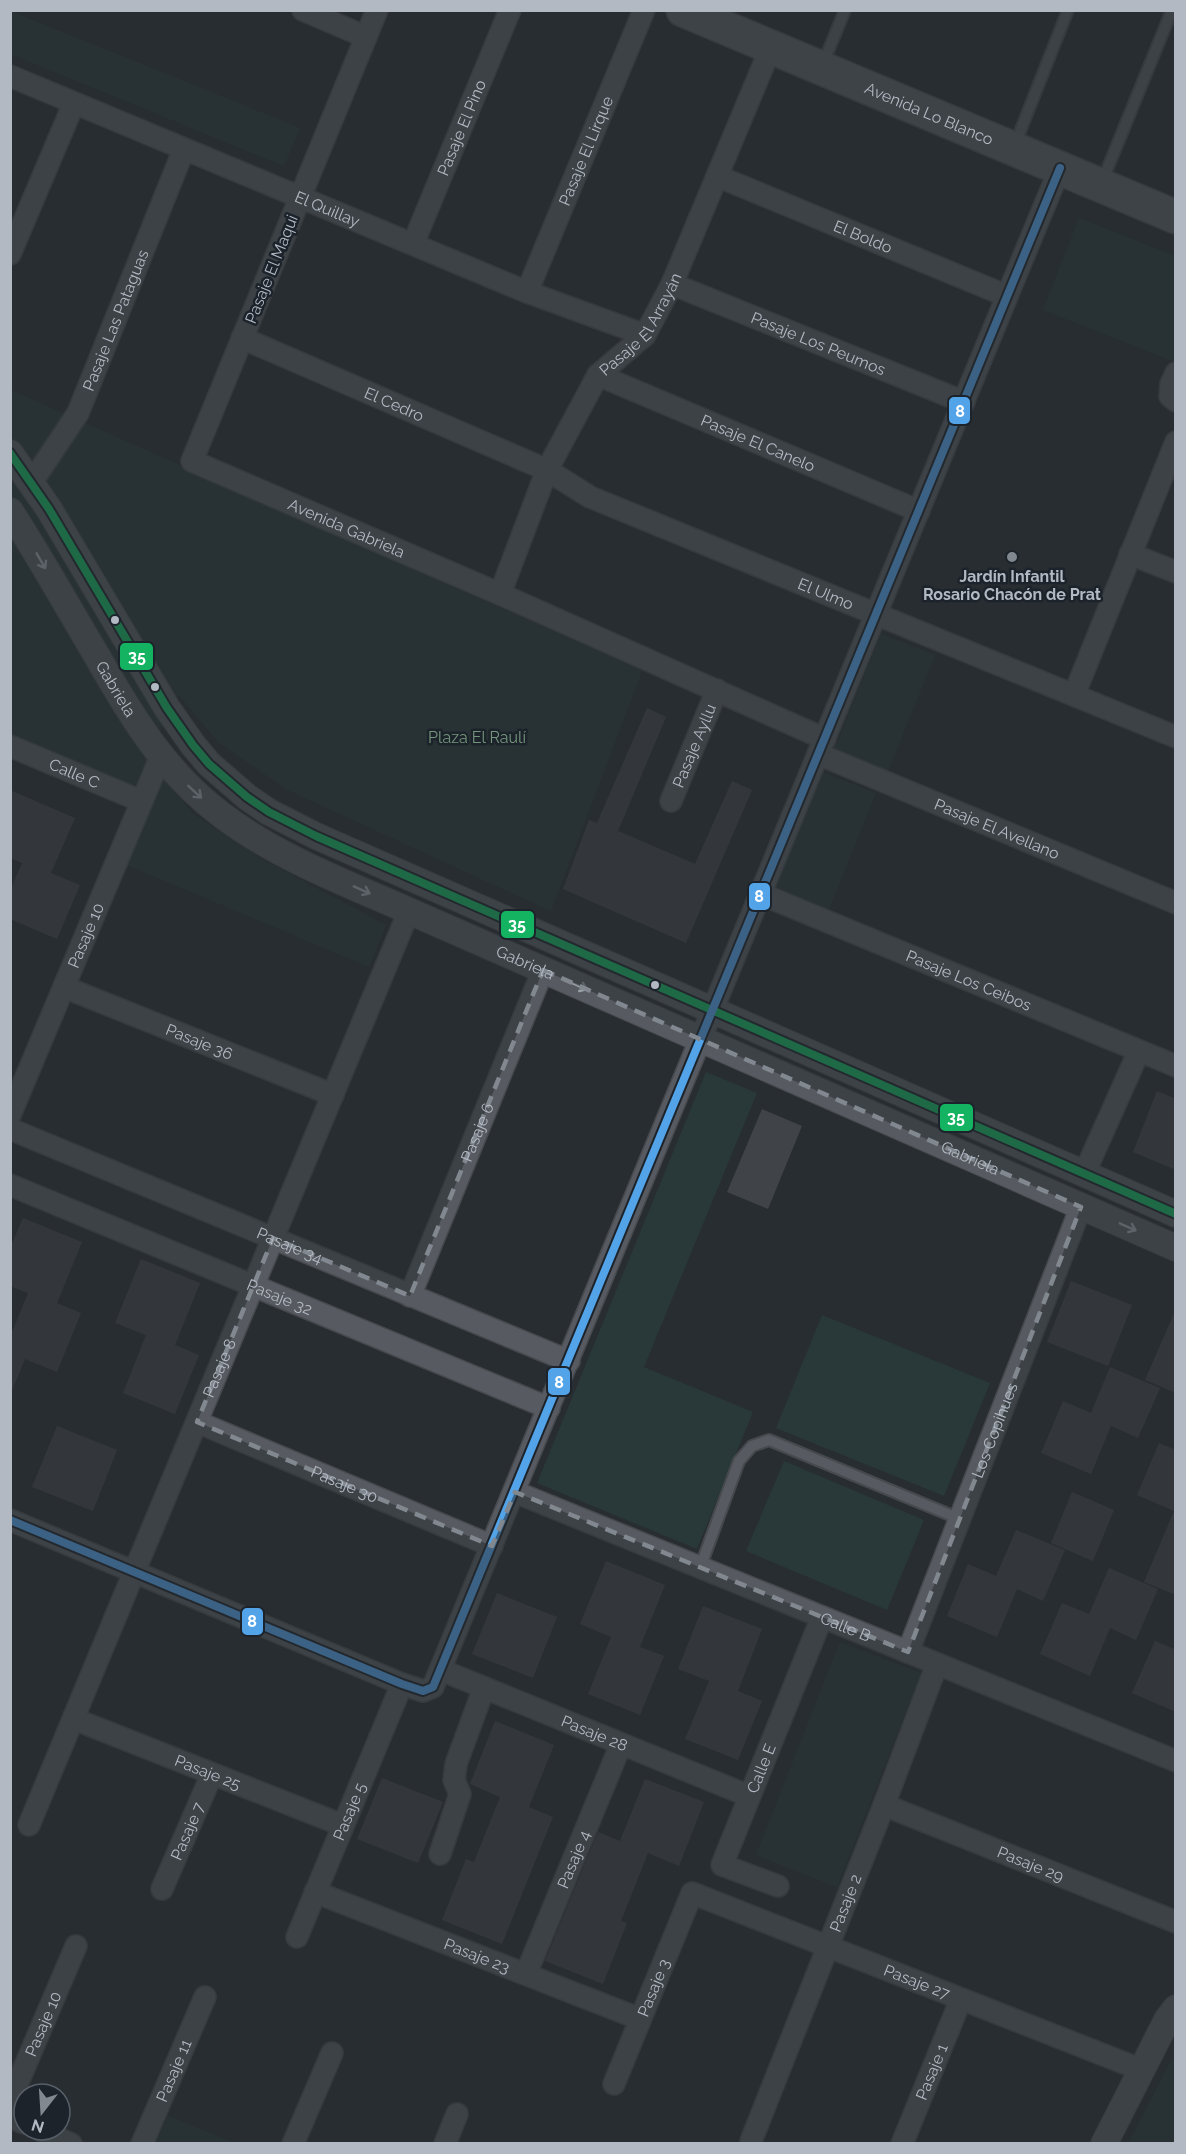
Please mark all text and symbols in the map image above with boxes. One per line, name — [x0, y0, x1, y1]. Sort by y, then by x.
street label: Pasaje El Pino — [433, 77, 490, 179]
street label: Avenida Lo Blanco — [862, 78, 996, 149]
street label: Pasaje El Lirque — [555, 93, 617, 209]
street label: El Quillay — [292, 187, 363, 231]
street label: Pasaje El Maqui — [241, 212, 302, 326]
street label: El Boldo — [831, 216, 895, 257]
street label: Pasaje Las Pataguas — [79, 247, 153, 394]
street label: Pasaje El Arrayán — [595, 270, 686, 380]
street label: Pasaje Los Peumos — [748, 308, 889, 379]
street label: El Cedro — [361, 383, 427, 426]
line badge: 8 — [948, 396, 971, 425]
text: 8 — [955, 402, 965, 421]
street label: Pasaje El Canelo — [698, 411, 818, 476]
street label: Avenida Gabriela — [285, 495, 408, 562]
marker: Jardín Infantil Rosario Chacón de Prat — [1005, 550, 1019, 564]
one-way arrow — [35, 552, 47, 569]
place label: Jardín Infantil Rosario Chacón de Prat — [923, 567, 1101, 604]
street label: El Ulmo — [795, 574, 856, 614]
unlabelled marker — [109, 614, 121, 626]
line badge: 35 — [119, 642, 154, 671]
text: 35 — [128, 647, 146, 666]
street label: Gabriela — [92, 658, 140, 720]
unlabelled marker — [149, 681, 161, 693]
street label: Pasaje Ayllu — [669, 701, 720, 790]
park label: Plaza El Raulí — [428, 728, 526, 747]
street label: Calle C — [46, 755, 102, 793]
one-way arrow — [187, 785, 202, 799]
street label: Pasaje El Avellano — [932, 795, 1062, 863]
line badge: 8 — [748, 882, 771, 911]
one-way arrow — [353, 885, 371, 896]
text: 8 — [754, 887, 764, 906]
street label: Pasaje 10 — [64, 900, 108, 971]
line badge: 35 — [500, 910, 535, 939]
text: 35 — [508, 915, 526, 934]
street label: Gabriela — [493, 942, 557, 984]
street label: Pasaje Los Ceibos — [903, 946, 1034, 1015]
unlabelled marker — [649, 979, 661, 991]
one-way arrow — [570, 980, 588, 992]
street label: Pasaje 36 — [163, 1020, 236, 1064]
street label: Pasaje 6 — [457, 1100, 498, 1165]
line badge: 35 — [939, 1103, 974, 1132]
text: 35 — [947, 1108, 965, 1127]
street label: Gabriela — [938, 1137, 1002, 1179]
one-way arrow — [1119, 1222, 1137, 1234]
street label: Pasaje 34 — [254, 1224, 326, 1268]
street label: Pasaje 32 — [244, 1275, 315, 1319]
street label: Pasaje 8 — [199, 1336, 240, 1400]
line badge: 8 — [547, 1367, 571, 1396]
text: 8 — [554, 1373, 564, 1392]
street label: Los Copihues — [968, 1380, 1022, 1481]
street label: Pasaje 30 — [308, 1462, 380, 1507]
line badge: 8 — [241, 1607, 264, 1636]
street label: Calle B — [818, 1608, 873, 1646]
text: 8 — [247, 1612, 257, 1631]
street label: Pasaje 28 — [558, 1711, 630, 1755]
street label: Calle E — [743, 1741, 780, 1796]
street label: Pasaje 25 — [172, 1751, 244, 1794]
street label: Pasaje 5 — [329, 1780, 370, 1843]
street label: Pasaje 7 — [167, 1799, 209, 1863]
street label: Pasaje 4 — [553, 1828, 594, 1891]
street label: Pasaje 29 — [994, 1842, 1066, 1886]
street label: Pasaje 2 — [826, 1872, 866, 1935]
street label: Pasaje 23 — [441, 1934, 513, 1977]
street label: Pasaje 3 — [634, 1956, 674, 2020]
street label: Pasaje 27 — [881, 1960, 953, 2004]
street label: Pasaje 10 — [21, 1989, 66, 2059]
street label: Pasaje 11 — [152, 2037, 196, 2105]
street label: Pasaje 1 — [912, 2041, 952, 2103]
north arrow — [12, 2082, 72, 2142]
text: N — [29, 2115, 46, 2137]

